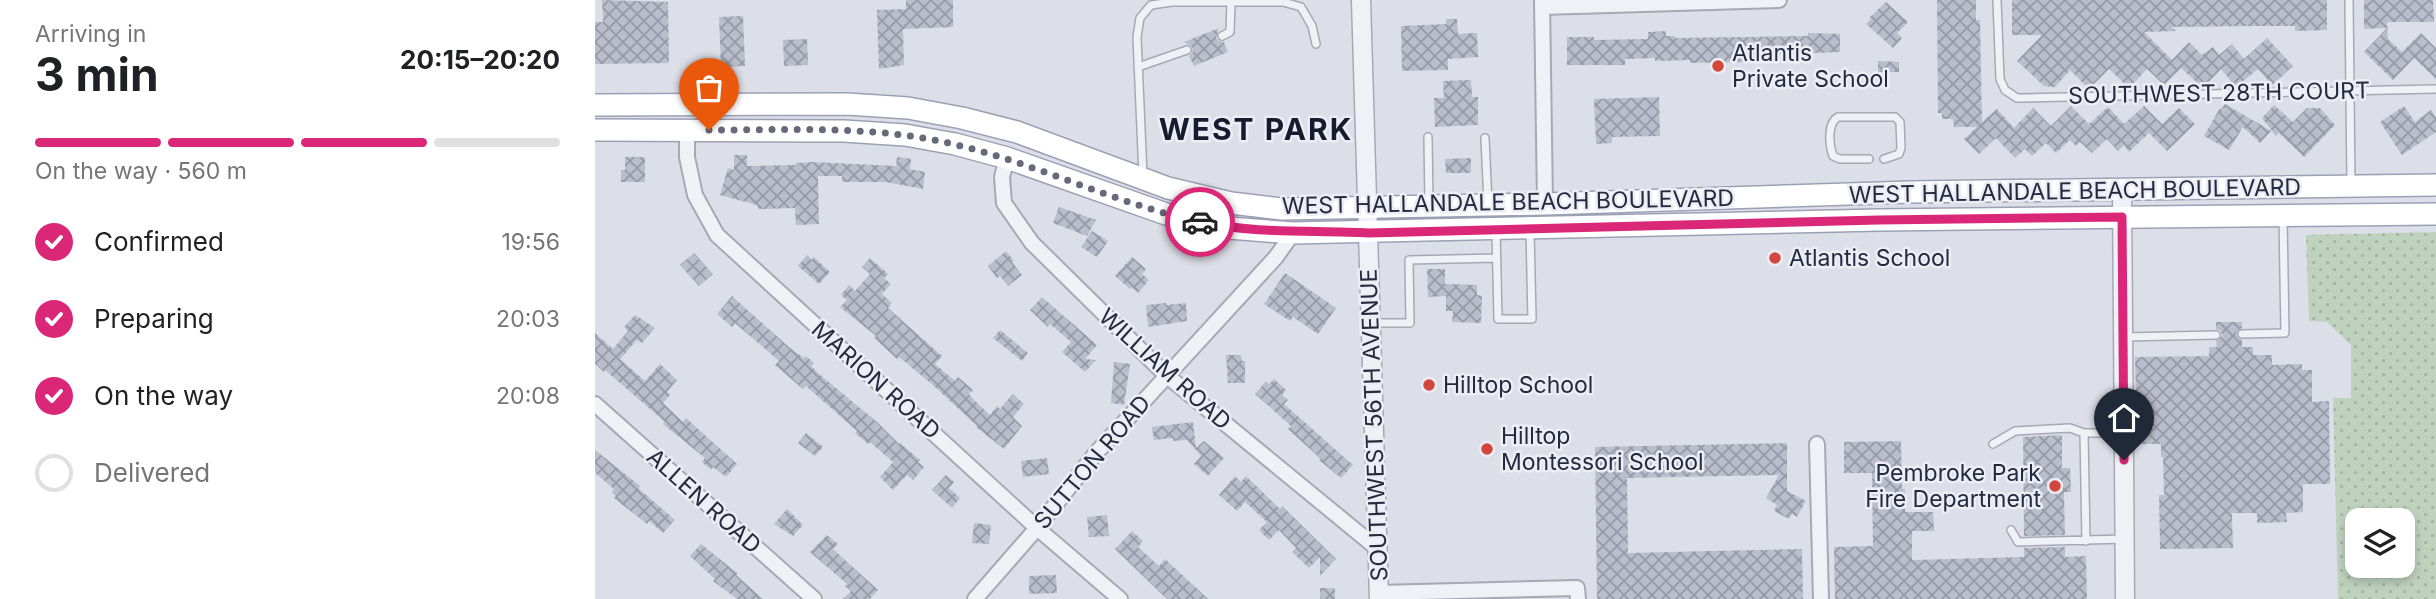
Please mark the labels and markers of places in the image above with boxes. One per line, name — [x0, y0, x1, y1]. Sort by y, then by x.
place label: Atlantis Private School — [1732, 39, 1889, 93]
pin — [679, 58, 739, 130]
marker: Atlantis Private School — [1710, 58, 1726, 74]
place label: Atlantis School — [1789, 244, 1950, 272]
marker: Atlantis School — [1767, 250, 1783, 266]
place label: Hilltop School — [1443, 371, 1593, 399]
marker: Hilltop School — [1421, 377, 1437, 393]
pin — [2094, 388, 2154, 460]
place label: Hilltop Montessori School — [1501, 422, 1704, 476]
marker: Hilltop Montessori School — [1479, 441, 1495, 457]
place label: Pembroke Park Fire Department — [1865, 459, 2041, 513]
marker: Pembroke Park Fire Department — [2047, 478, 2063, 494]

